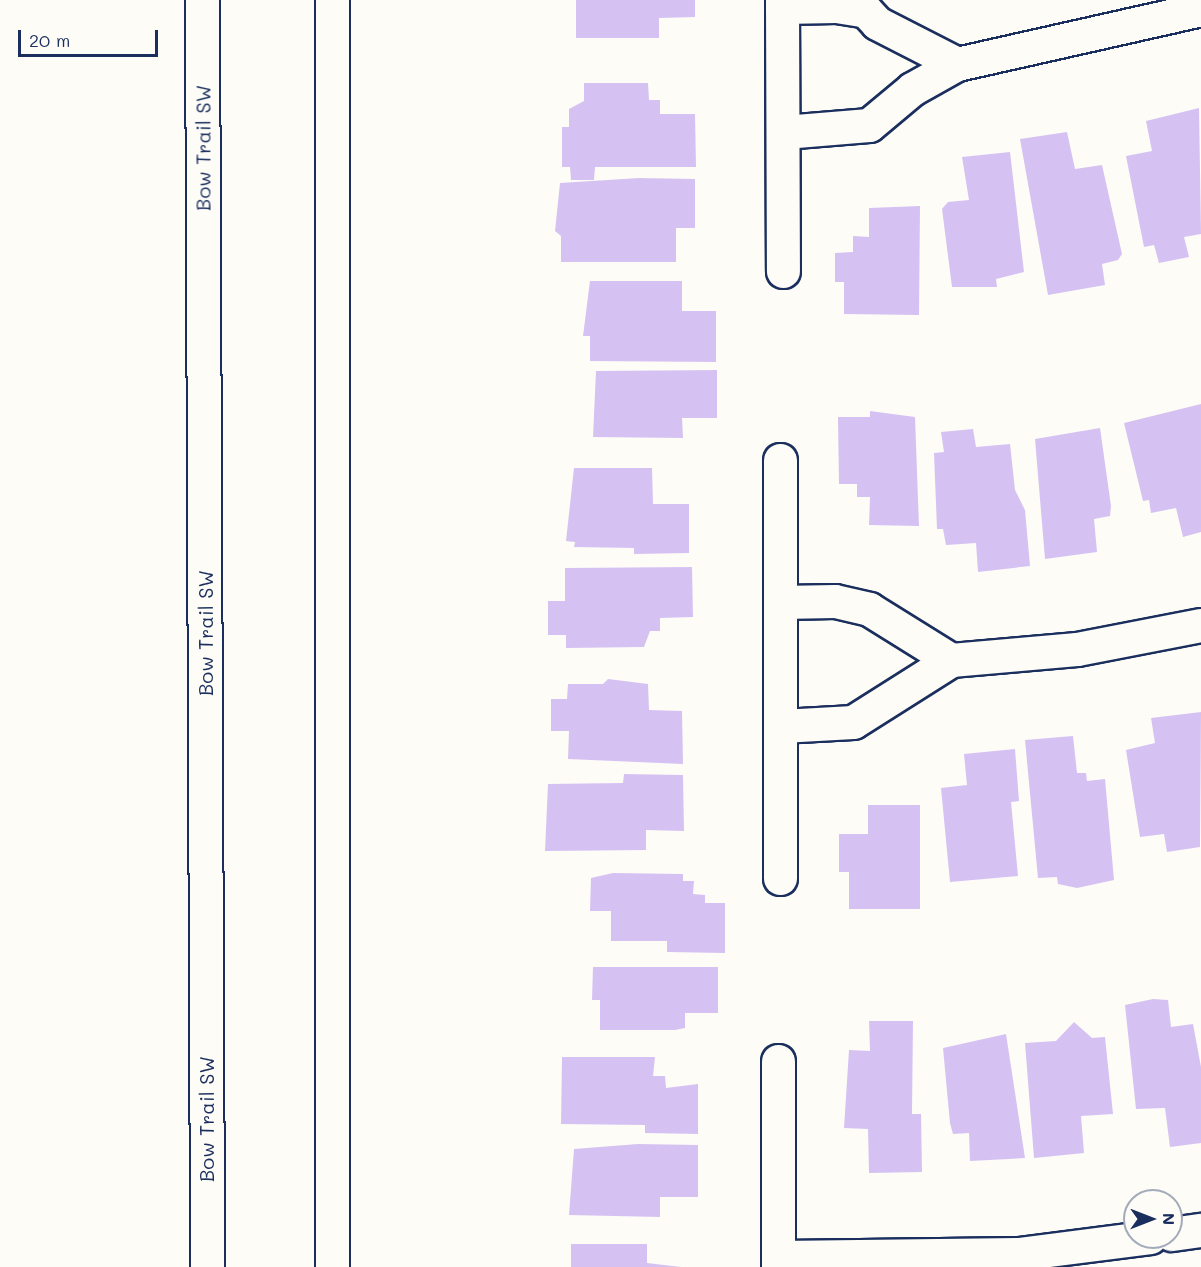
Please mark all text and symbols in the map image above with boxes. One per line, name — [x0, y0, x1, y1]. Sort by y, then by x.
scale bar — [21, 18, 160, 56]
text: 20 m — [29, 28, 70, 52]
street label: Bow Trail SW — [191, 85, 215, 211]
street label: Bow Trail SW — [193, 570, 217, 696]
street label: Bow Trail SW — [194, 1056, 218, 1182]
north arrow — [1123, 1189, 1183, 1249]
text: N — [1159, 1213, 1180, 1225]

